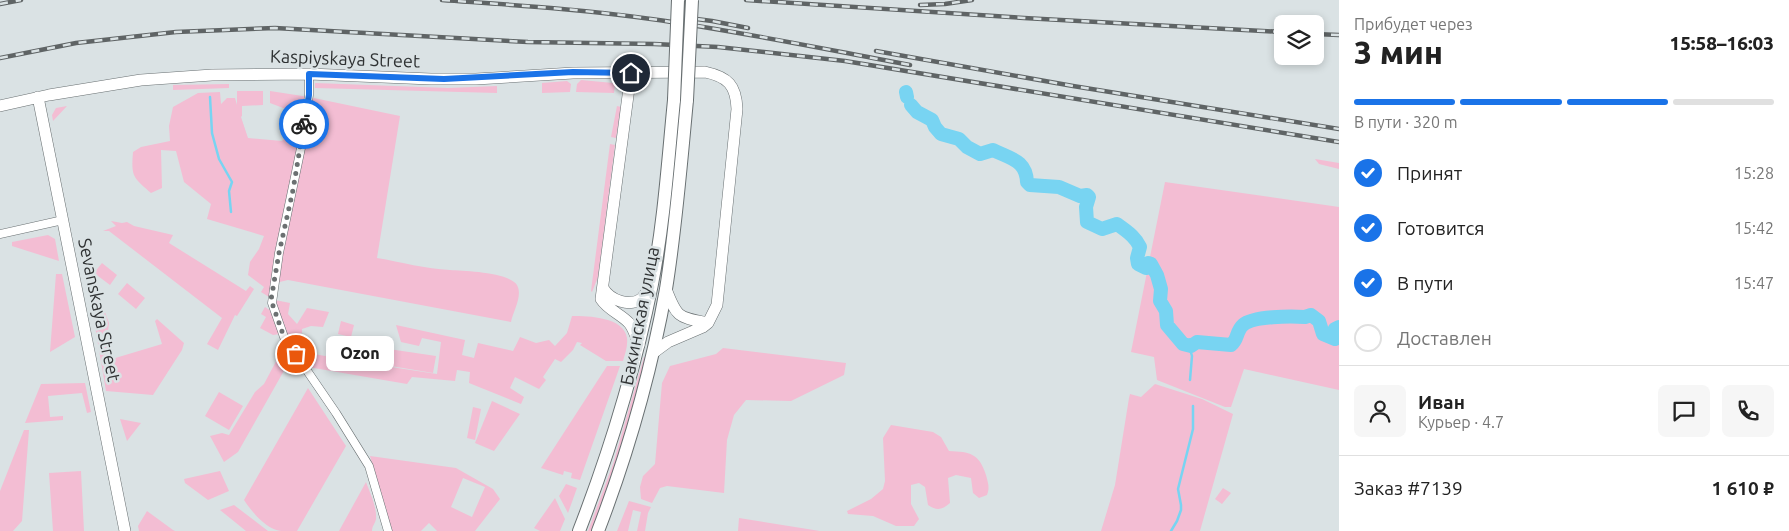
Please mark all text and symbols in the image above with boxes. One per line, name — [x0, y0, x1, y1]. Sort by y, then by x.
map controls — [1274, 15, 1324, 65]
button: layers — [1274, 15, 1324, 65]
text: Прибудет через — [1354, 15, 1473, 33]
text: 15:58–16:03 — [1669, 32, 1774, 54]
text: 3 мин — [1354, 34, 1443, 70]
street label: Kaspiyskaya Street — [270, 45, 420, 71]
pin — [610, 52, 652, 94]
icon: home — [617, 59, 645, 87]
courier — [279, 99, 329, 149]
icon: bike — [290, 110, 318, 138]
text: В пути · 320 m — [1354, 113, 1457, 131]
icon: check — [1354, 159, 1382, 187]
text: Принят — [1397, 162, 1462, 184]
text: 15:28 — [1734, 164, 1774, 182]
icon: check — [1354, 214, 1382, 242]
text: Готовится — [1397, 217, 1484, 239]
text: 15:42 — [1734, 219, 1774, 237]
street label: Sevanskaya Street — [75, 236, 125, 383]
street label: Бакинская улица — [616, 245, 662, 387]
icon: check — [1354, 269, 1382, 297]
text: В пути — [1397, 272, 1454, 294]
text: 15:47 — [1734, 274, 1774, 292]
text: Доставлен — [1397, 327, 1492, 349]
pin — [275, 333, 317, 375]
callout: Ozon — [326, 336, 394, 372]
icon: bag — [282, 340, 310, 368]
text: Ozon — [340, 344, 380, 362]
button: person — [1354, 385, 1406, 437]
button: chat — [1658, 385, 1710, 437]
button: phone — [1722, 385, 1774, 437]
text: Иван — [1418, 391, 1465, 413]
text: Курьер · 4.7 — [1418, 413, 1504, 431]
text: Заказ #7139 — [1354, 477, 1463, 499]
text: 1 610 ₽ — [1711, 477, 1774, 499]

